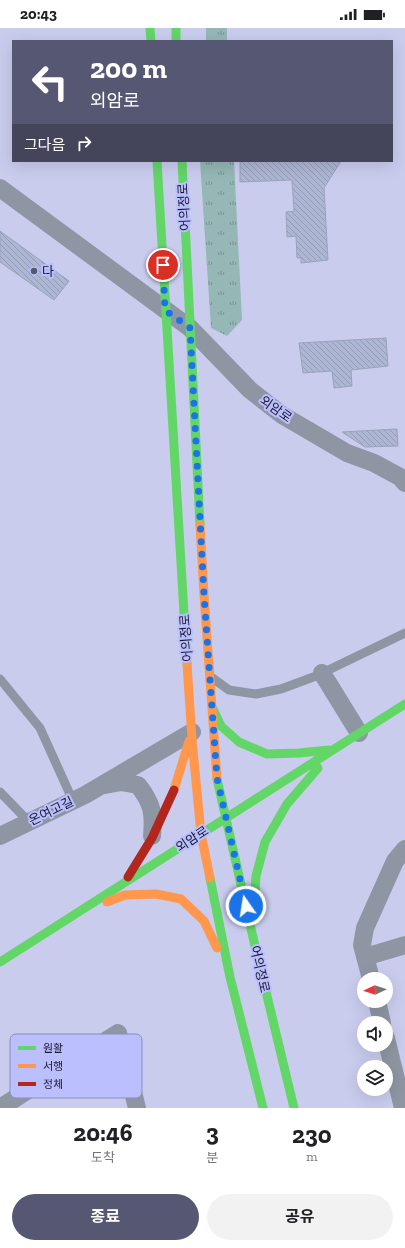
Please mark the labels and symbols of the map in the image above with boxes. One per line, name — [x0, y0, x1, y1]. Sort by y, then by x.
street label: 어의정로 — [175, 183, 193, 231]
pin — [146, 248, 180, 282]
place label: 다 — [42, 264, 54, 279]
marker: 다 — [29, 266, 39, 276]
street label: 외암로 — [257, 393, 295, 425]
street label: 어의정로 — [177, 614, 195, 662]
street label: 온여고길 — [26, 794, 76, 828]
street label: 외암로 — [173, 823, 211, 855]
position arrow — [225, 885, 267, 927]
street label: 어의정로 — [247, 944, 273, 994]
north arrow — [357, 972, 393, 1008]
legend — [10, 1034, 142, 1098]
text: 원활 — [43, 1042, 63, 1055]
text: 서행 — [43, 1060, 63, 1073]
text: 정체 — [43, 1078, 63, 1091]

